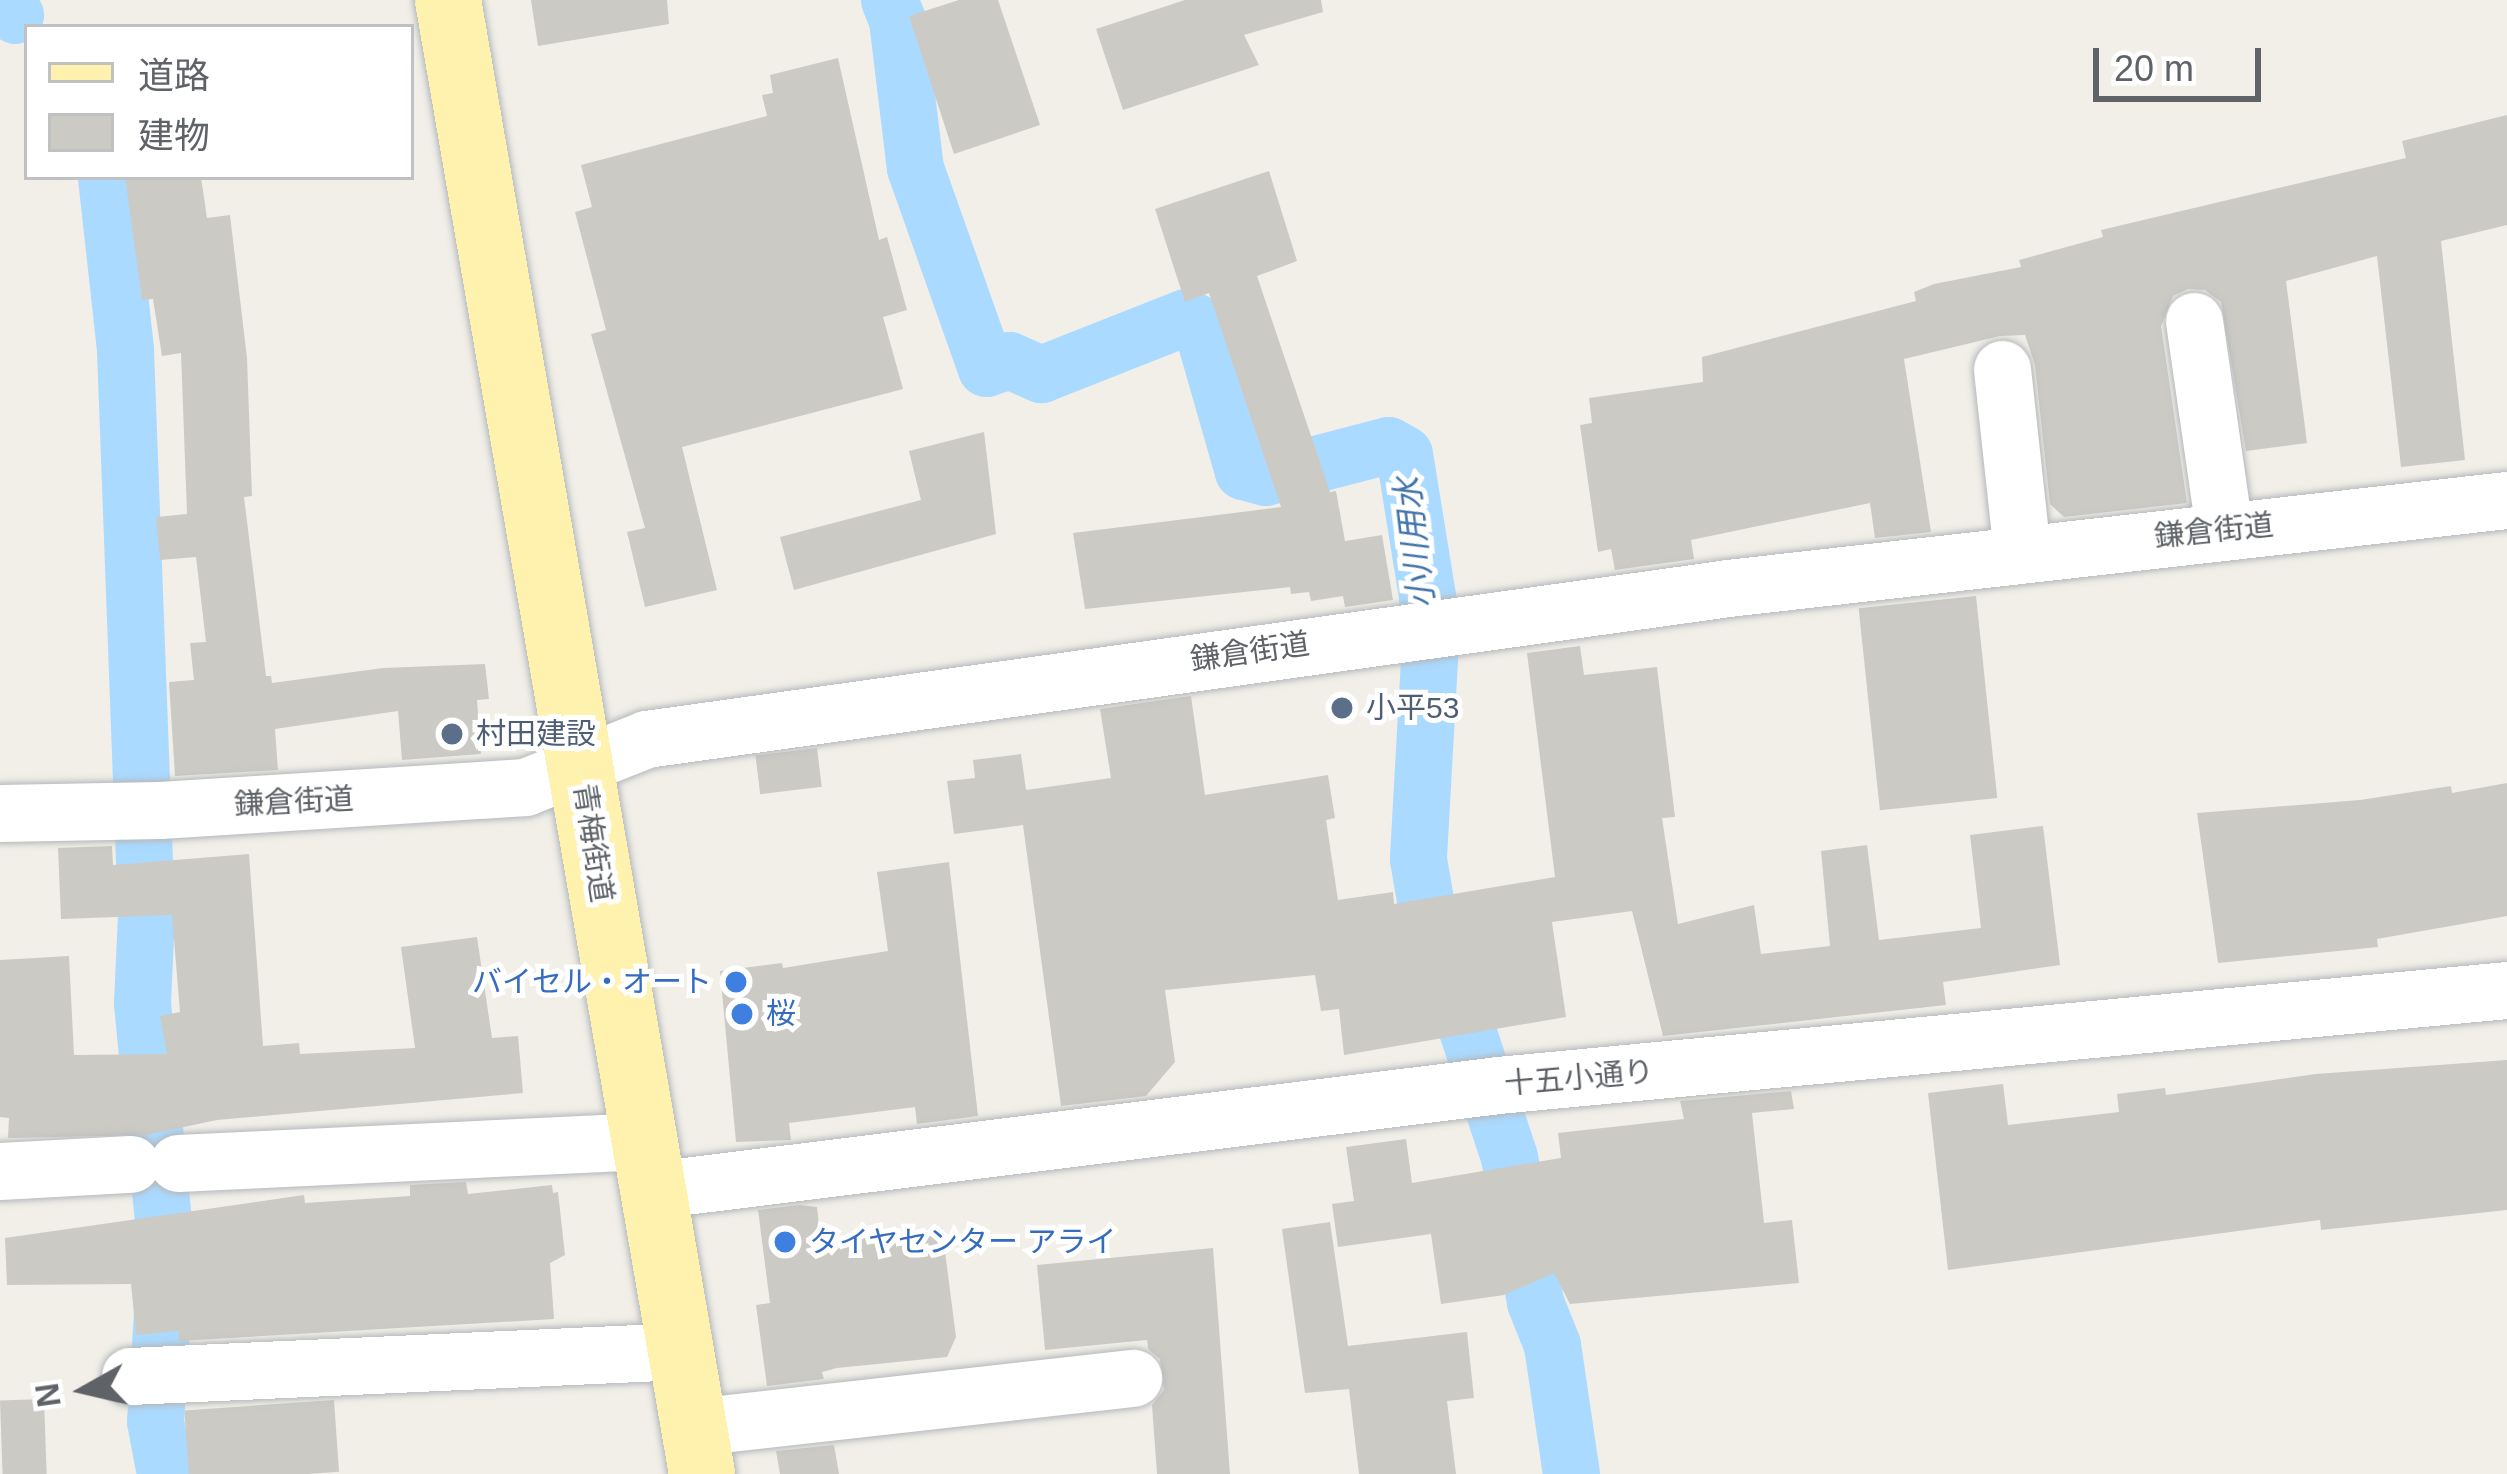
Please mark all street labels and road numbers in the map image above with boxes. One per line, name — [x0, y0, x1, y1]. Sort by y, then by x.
street label: 鎌倉街道 — [2152, 507, 2276, 555]
street label: 鎌倉街道 — [1188, 626, 1312, 678]
street label: 鎌倉街道 — [233, 781, 355, 823]
street label: 青梅街道 — [566, 781, 620, 905]
street label: 十五小通り — [1503, 1054, 1655, 1102]

